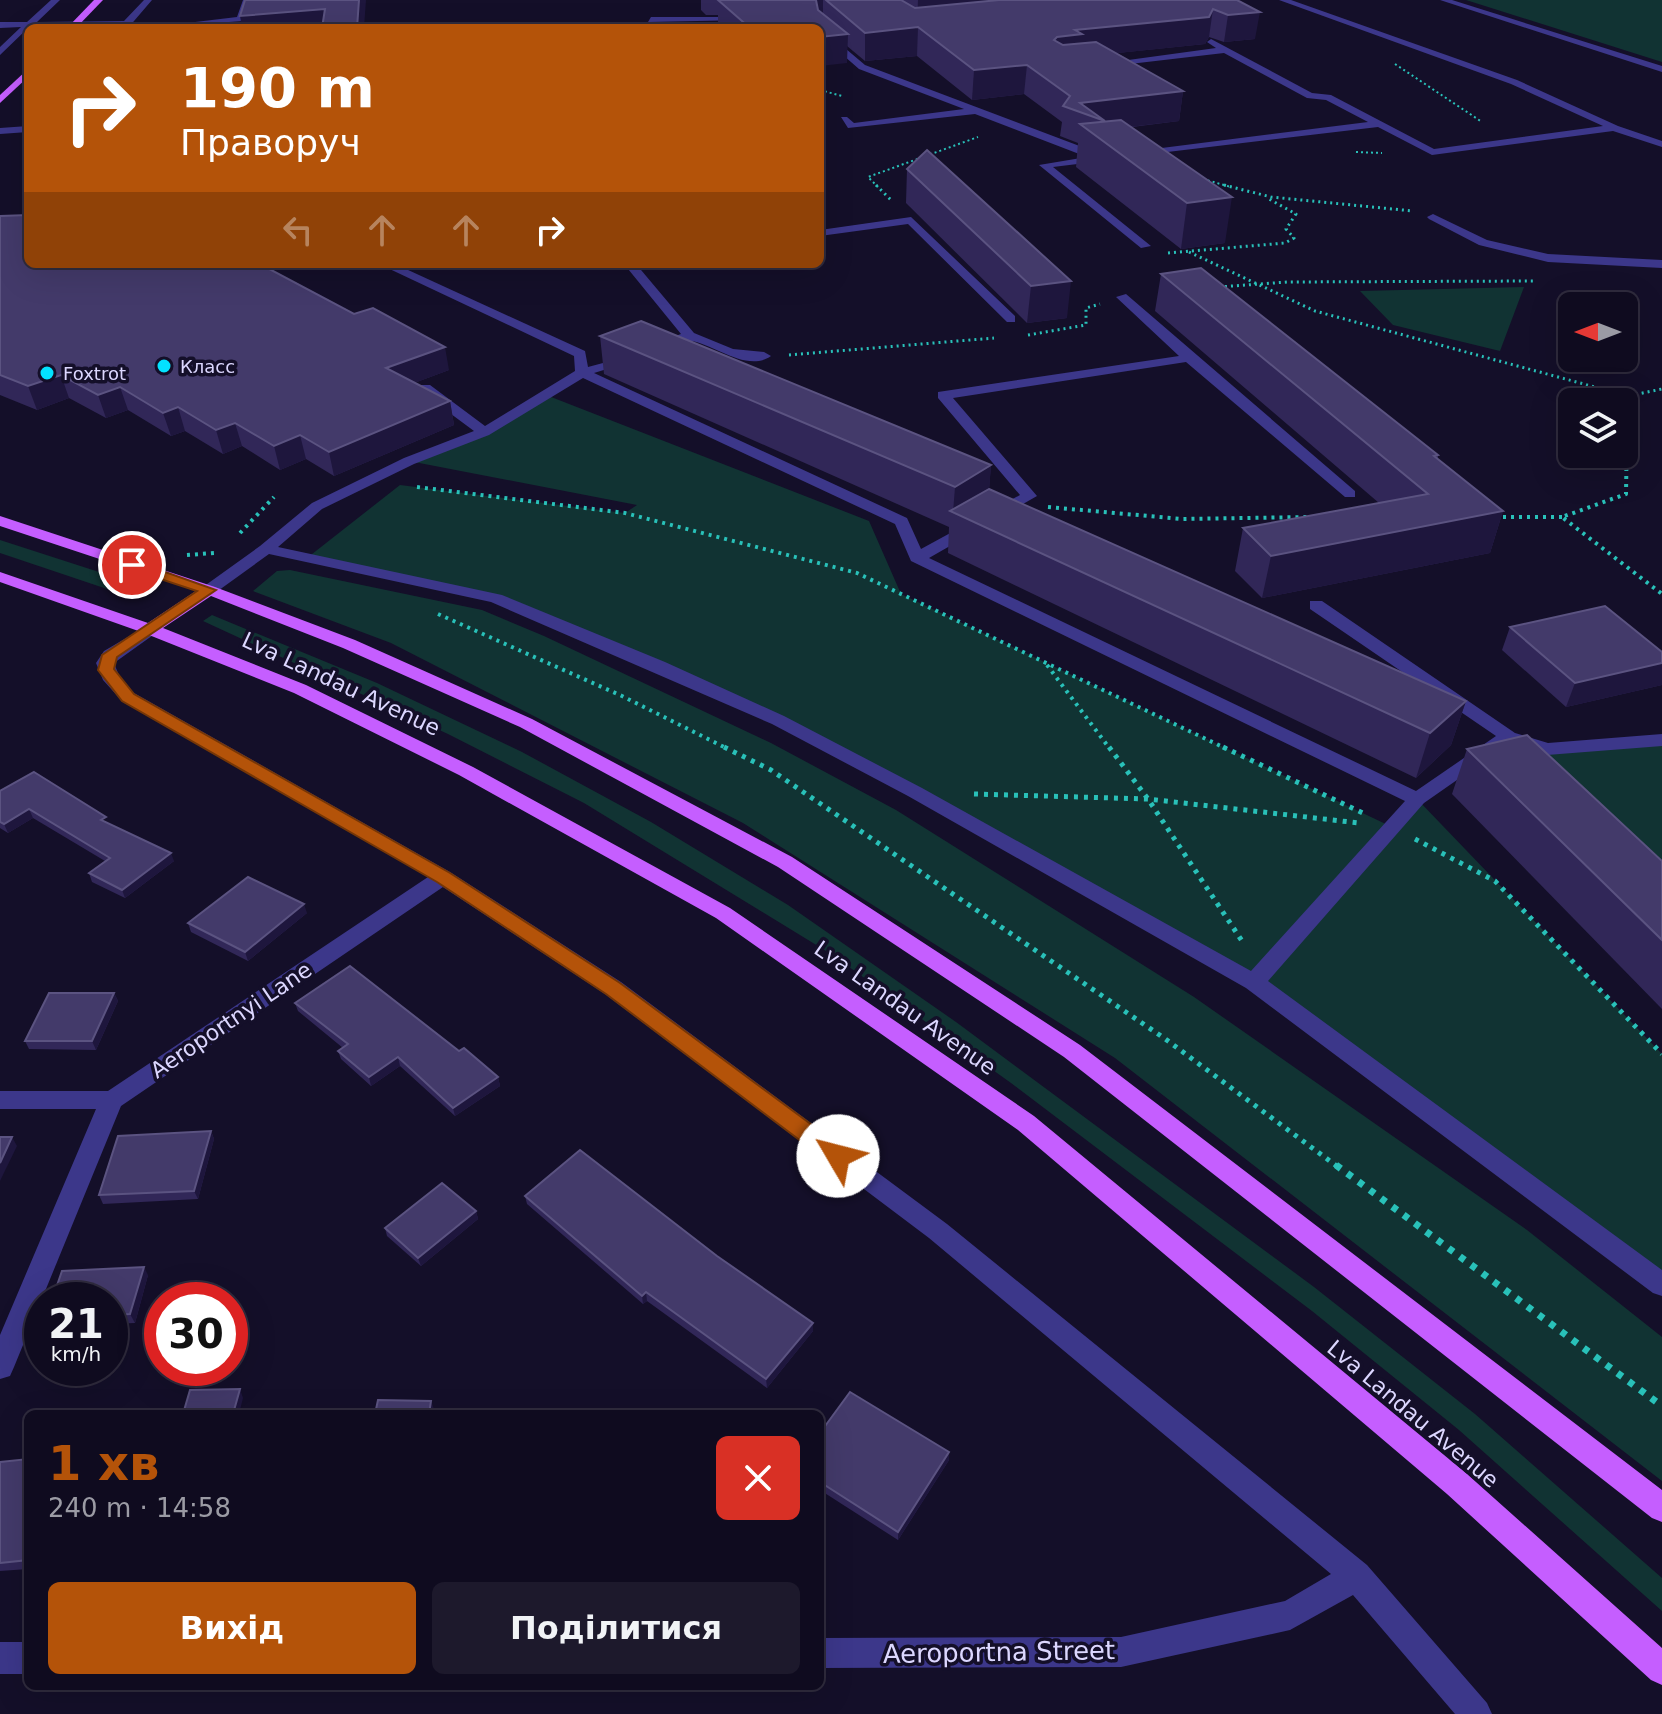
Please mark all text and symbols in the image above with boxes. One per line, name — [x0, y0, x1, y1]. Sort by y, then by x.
text: 190 m — [180, 55, 375, 120]
icon: right — [48, 56, 152, 160]
text: Праворуч — [180, 122, 361, 163]
icon: left — [276, 208, 320, 252]
icon: ahead — [360, 208, 404, 252]
icon: ahead — [444, 208, 488, 252]
icon: right — [528, 208, 572, 252]
north arrow — [1558, 292, 1638, 372]
map controls — [1558, 292, 1638, 468]
place label: Класс — [180, 356, 235, 377]
marker: Класс — [155, 357, 173, 375]
place label: Foxtrot — [63, 363, 126, 384]
marker: Foxtrot — [38, 364, 56, 382]
button: layers — [1558, 388, 1638, 468]
pin — [98, 531, 166, 599]
icon: arrive — [110, 543, 154, 587]
street label: Lva Landau Avenue — [238, 627, 444, 741]
street label: Lva Landau Avenue — [810, 936, 1000, 1080]
street label: Aeroportnyi Lane — [146, 957, 316, 1083]
position arrow — [796, 1114, 880, 1198]
speed limit sign: 30 — [144, 1282, 248, 1386]
text: 21 — [48, 1301, 104, 1347]
street label: Lva Landau Avenue — [1322, 1335, 1504, 1493]
text: km/h — [51, 1342, 101, 1366]
text: 1 хв — [48, 1435, 159, 1491]
button: close — [716, 1436, 800, 1520]
text: 240 m · 14:58 — [48, 1493, 231, 1523]
button: Вихід — [48, 1582, 416, 1674]
button: Поділитися — [432, 1582, 800, 1674]
street label: Aeroportna Street — [883, 1635, 1115, 1669]

